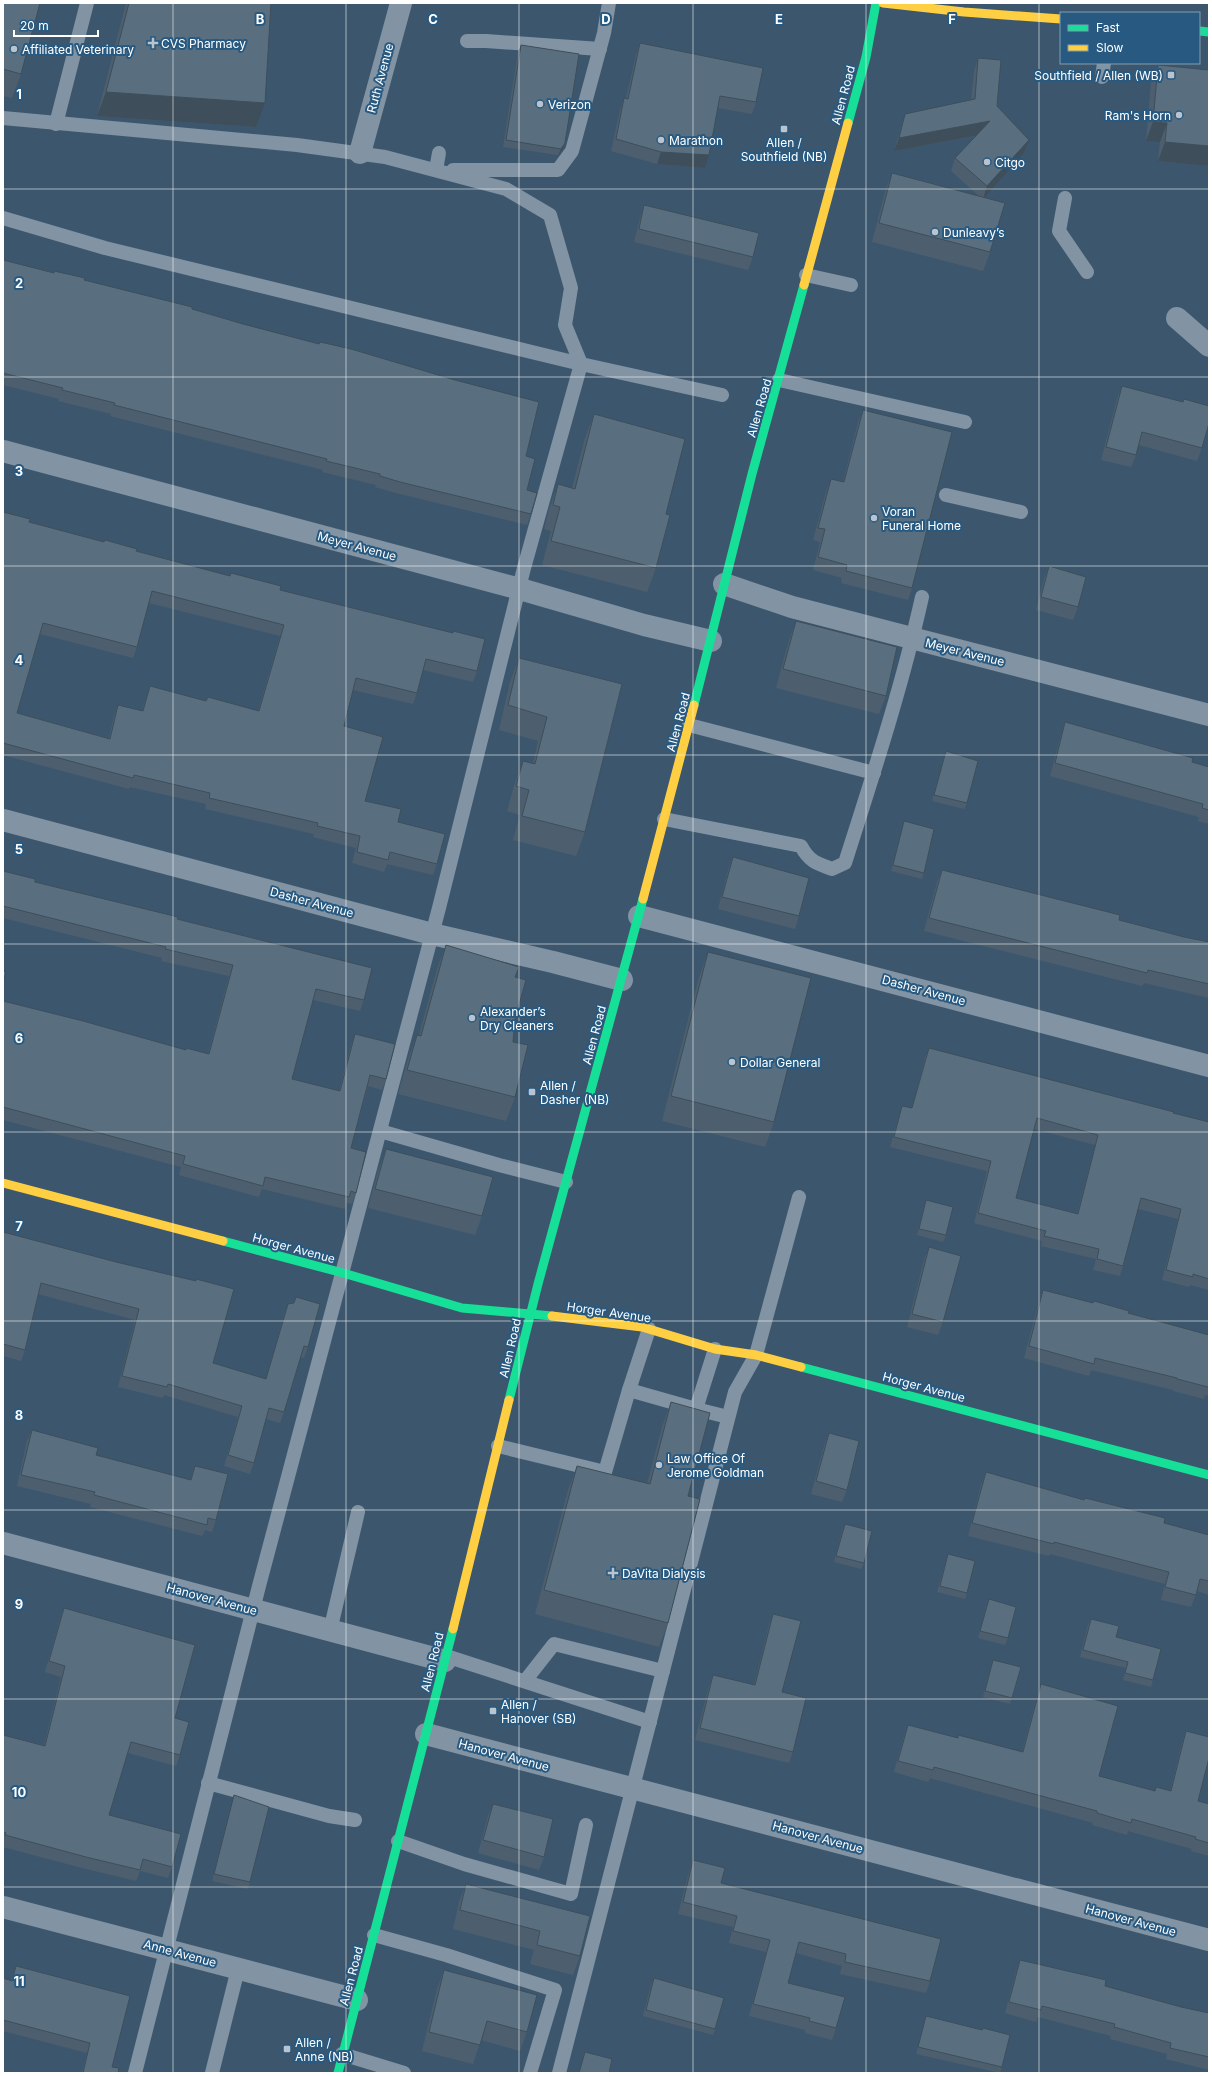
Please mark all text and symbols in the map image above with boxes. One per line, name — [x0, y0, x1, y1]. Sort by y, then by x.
text: B — [256, 11, 265, 27]
text: C — [428, 11, 438, 27]
text: D — [601, 11, 611, 27]
text: E — [775, 11, 783, 27]
text: F — [948, 11, 956, 27]
scale bar — [14, 12, 98, 38]
legend — [1060, 12, 1200, 64]
text: 20 m — [20, 18, 49, 33]
text: Fast — [1096, 20, 1120, 35]
place label: CVS Pharmacy — [161, 36, 246, 51]
marker: CVS Pharmacy — [148, 38, 158, 48]
text: Slow — [1096, 40, 1124, 55]
place label: Affiliated Veterinary — [22, 42, 134, 57]
street label: Ruth Avenue — [364, 42, 396, 114]
marker: Affiliated Veterinary — [9, 44, 19, 54]
street label: Allen Road — [828, 64, 858, 126]
place label: Southfield / Allen (WB) — [1034, 68, 1163, 83]
marker: Southfield / Allen (WB) — [1166, 70, 1176, 80]
text: 1 — [16, 86, 22, 102]
place label: Verizon — [548, 97, 591, 112]
marker: Verizon — [535, 99, 545, 109]
place label: Ram's Horn — [1105, 108, 1171, 123]
marker: Ram's Horn — [1174, 110, 1184, 120]
marker: Allen / Southfield (NB) — [779, 124, 789, 134]
place label: Marathon — [669, 133, 723, 148]
marker: Marathon — [656, 135, 666, 145]
place label: Allen / Southfield (NB) — [741, 135, 827, 164]
place label: Citgo — [995, 155, 1025, 170]
marker: Citgo — [982, 157, 992, 167]
place label: Dunleavy’s — [943, 225, 1004, 240]
marker: Dunleavy’s — [930, 227, 940, 237]
text: 2 — [15, 275, 23, 291]
street label: Allen Road — [743, 377, 775, 439]
text: 3 — [15, 463, 23, 479]
place label: Voran Funeral Home — [882, 504, 961, 533]
marker: Voran Funeral Home — [869, 513, 879, 523]
street label: Meyer Avenue — [316, 528, 398, 564]
street label: Meyer Avenue — [924, 635, 1006, 669]
text: 4 — [15, 652, 24, 668]
street label: Allen Road — [663, 691, 693, 753]
text: 5 — [15, 841, 23, 857]
street label: Dasher Avenue — [269, 884, 355, 920]
street label: Dasher Avenue — [881, 972, 967, 1008]
place label: Alexander’s Dry Cleaners — [480, 1004, 554, 1033]
street label: Allen Road — [579, 1004, 609, 1066]
marker: Alexander’s Dry Cleaners — [467, 1013, 477, 1023]
text: 6 — [15, 1030, 23, 1046]
place label: Dollar General — [740, 1055, 821, 1070]
marker: Dollar General — [727, 1057, 737, 1067]
place label: Allen / Dasher (NB) — [540, 1078, 609, 1107]
marker: Allen / Dasher (NB) — [527, 1087, 537, 1097]
text: 7 — [15, 1218, 23, 1234]
street label: Horger Avenue — [251, 1230, 337, 1266]
street label: Horger Avenue — [566, 1299, 652, 1325]
street label: Allen Road — [496, 1317, 524, 1379]
street label: Horger Avenue — [881, 1369, 967, 1405]
text: 8 — [15, 1407, 23, 1423]
place label: Law Office Of Jerome Goldman — [667, 1451, 764, 1480]
marker: Law Office Of Jerome Goldman — [654, 1460, 664, 1470]
place label: DaVita Dialysis — [622, 1566, 706, 1581]
marker: DaVita Dialysis — [607, 1567, 619, 1579]
street label: Hanover Avenue — [165, 1580, 259, 1618]
text: 9 — [15, 1596, 23, 1612]
street label: Allen Road — [417, 1631, 447, 1693]
place label: Allen / Hanover (SB) — [501, 1697, 576, 1726]
marker: Allen / Hanover (SB) — [488, 1706, 498, 1716]
street label: Hanover Avenue — [457, 1736, 551, 1774]
text: 10 — [12, 1784, 26, 1800]
street label: Hanover Avenue — [771, 1818, 865, 1856]
street label: Hanover Avenue — [1084, 1901, 1178, 1939]
street label: Anne Avenue — [142, 1936, 218, 1970]
street label: Allen Road — [336, 1945, 366, 2007]
text: 11 — [13, 1973, 25, 1989]
place label: Allen / Anne (NB) — [295, 2035, 353, 2064]
marker: Allen / Anne (NB) — [282, 2044, 292, 2054]

